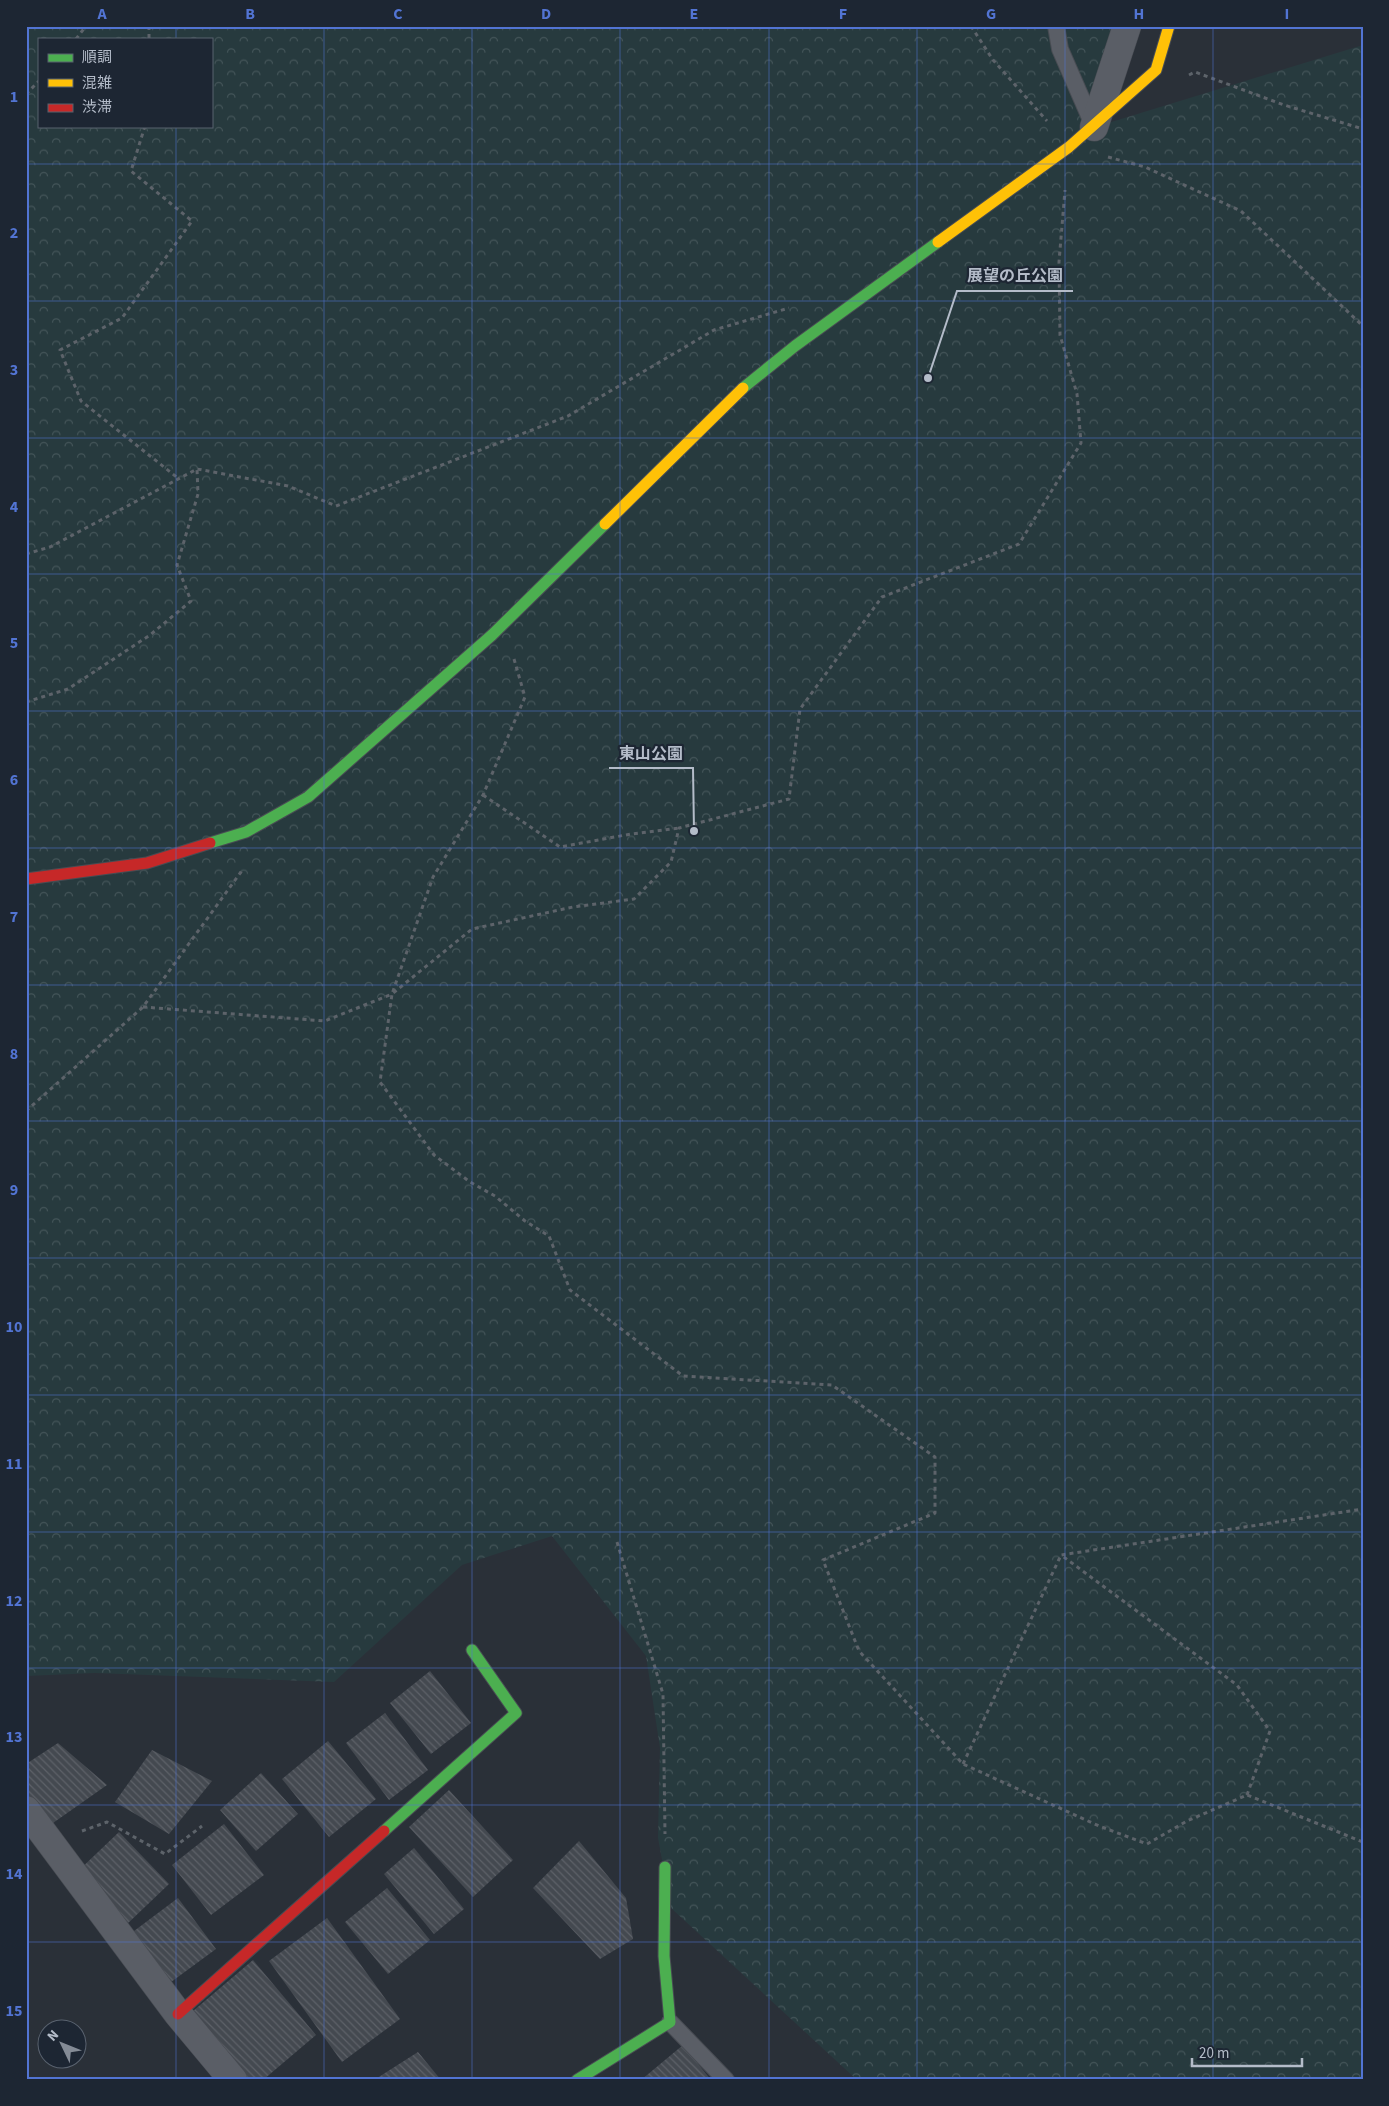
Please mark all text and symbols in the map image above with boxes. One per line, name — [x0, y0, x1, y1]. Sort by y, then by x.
text: A — [96, 3, 107, 25]
text: B — [245, 3, 255, 25]
text: C — [393, 3, 403, 25]
text: D — [541, 3, 551, 25]
text: E — [690, 3, 698, 25]
text: F — [839, 3, 847, 25]
text: G — [986, 3, 996, 25]
text: H — [1134, 3, 1144, 25]
text: I — [1285, 3, 1289, 25]
legend — [38, 38, 212, 128]
text: 順調 — [82, 47, 112, 68]
text: 混雑 — [82, 73, 112, 94]
text: 1 — [10, 86, 18, 108]
text: 渋滞 — [82, 97, 112, 118]
text: 2 — [10, 222, 18, 244]
callout: 展望の丘公園 — [957, 260, 1073, 291]
text: 展望の丘公園 — [967, 265, 1063, 287]
text: 3 — [10, 359, 18, 381]
text: 4 — [10, 496, 19, 518]
text: 5 — [10, 632, 18, 654]
callout: 東山公園 — [609, 737, 693, 768]
text: 東山公園 — [619, 743, 683, 765]
text: 6 — [10, 769, 18, 791]
text: 7 — [10, 906, 18, 928]
text: 8 — [10, 1043, 18, 1065]
text: 9 — [10, 1179, 18, 1201]
text: 10 — [6, 1316, 22, 1338]
text: 11 — [6, 1453, 22, 1475]
text: 12 — [6, 1590, 22, 1612]
text: 13 — [6, 1726, 22, 1748]
text: 14 — [6, 1863, 23, 1885]
text: 15 — [6, 2000, 22, 2022]
north arrow — [38, 2018, 88, 2068]
text: N — [43, 2026, 64, 2046]
scale bar — [1192, 2036, 1302, 2068]
text: 20 m — [1199, 2043, 1229, 2064]

